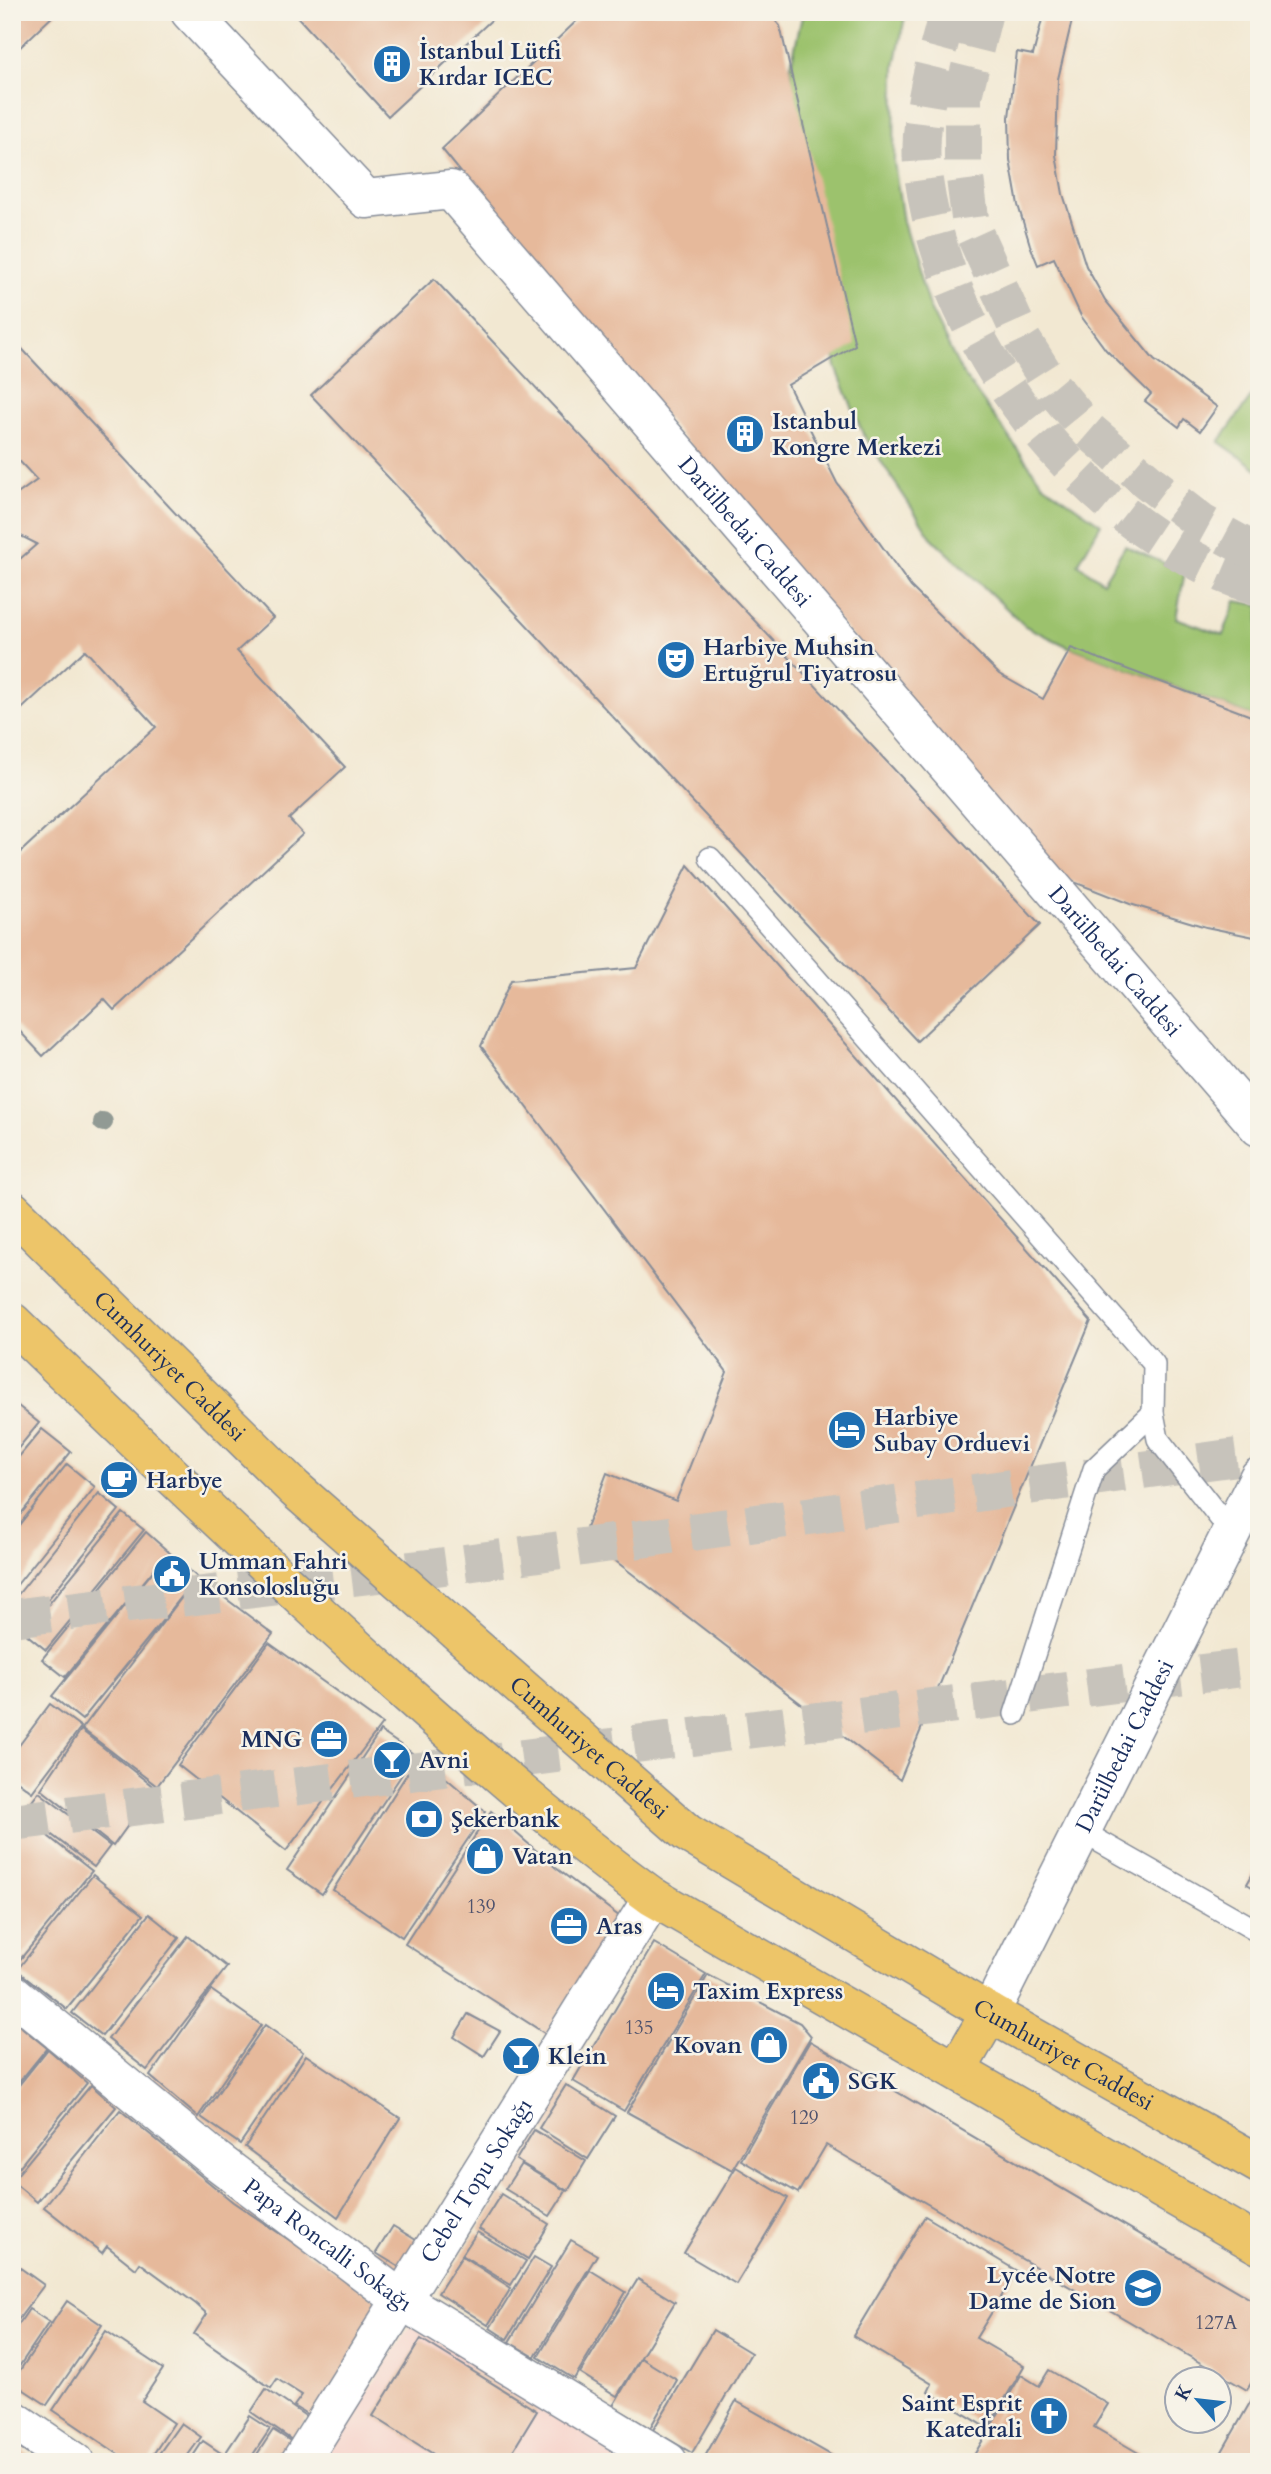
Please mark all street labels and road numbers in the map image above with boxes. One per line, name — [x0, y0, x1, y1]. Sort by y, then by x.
street label: Darülbedai Caddesi — [671, 450, 819, 614]
street label: Darülbedai Caddesi — [1042, 879, 1189, 1043]
street label: Cumhuriyet Caddesi — [87, 1284, 253, 1448]
street label: Darülbedai Caddesi — [1068, 1654, 1181, 1838]
street label: Cumhuriyet Caddesi — [503, 1669, 675, 1826]
street label: Cumhuriyet Caddesi — [968, 1992, 1159, 2118]
street label: Cebel Topu Sokağı — [413, 2092, 540, 2269]
street label: Papa Roncalli Sokağı — [237, 2171, 418, 2319]

